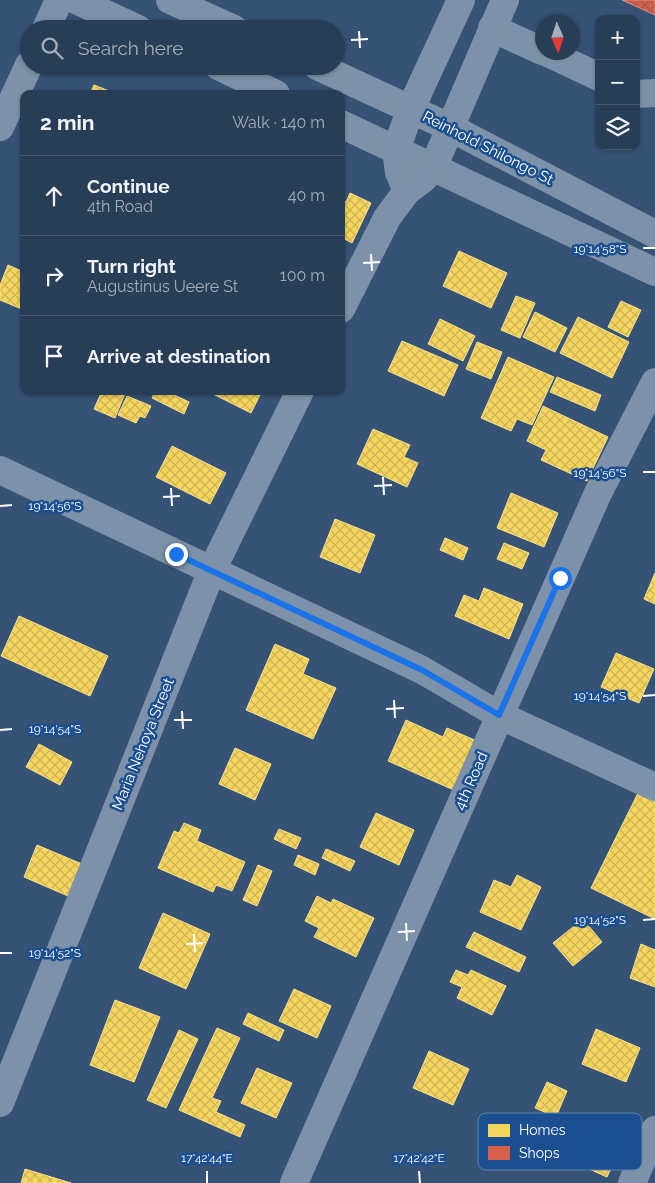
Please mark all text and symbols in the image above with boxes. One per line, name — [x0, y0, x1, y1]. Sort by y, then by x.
north arrow — [535, 15, 580, 60]
map controls — [595, 15, 640, 150]
button: + — [595, 15, 640, 60]
search box — [20, 20, 345, 75]
icon: search — [38, 34, 66, 62]
text: Search here — [78, 37, 184, 59]
button: − — [595, 60, 640, 105]
button: layers — [595, 105, 640, 150]
street label: Reinhold Shilongo St — [420, 107, 556, 189]
text: 2 min — [40, 110, 94, 135]
text: Walk · 140 m — [232, 113, 325, 132]
text: Continue — [87, 175, 170, 197]
icon: ahead — [40, 182, 68, 210]
text: 40 m — [288, 186, 325, 205]
text: 4th Road — [87, 197, 153, 216]
text: 19°14'58"S — [573, 242, 627, 256]
text: Turn right — [87, 255, 176, 277]
icon: right — [40, 262, 68, 290]
text: 100 m — [280, 266, 325, 285]
text: Augustinus Ueere St — [87, 277, 238, 296]
icon: arrive — [40, 342, 68, 370]
text: Arrive at destination — [87, 345, 271, 367]
text: 19°14'56"S — [573, 466, 627, 480]
text: 19°14'56"S — [28, 499, 82, 513]
route end — [165, 543, 188, 566]
route start — [549, 567, 572, 590]
street label: Maria Nehoya Street — [108, 675, 178, 813]
text: 19°14'54"S — [574, 689, 626, 703]
text: 19°14'54"S — [29, 722, 81, 736]
street label: 4th Road — [450, 749, 492, 813]
text: 19°14'52"S — [574, 913, 626, 927]
text: 19°14'52"S — [29, 946, 81, 960]
legend — [478, 1113, 642, 1170]
text: Homes — [519, 1122, 566, 1138]
text: Shops — [519, 1145, 560, 1161]
text: 17°42'44"E — [181, 1151, 233, 1165]
text: 17°42'42"E — [393, 1151, 445, 1165]

